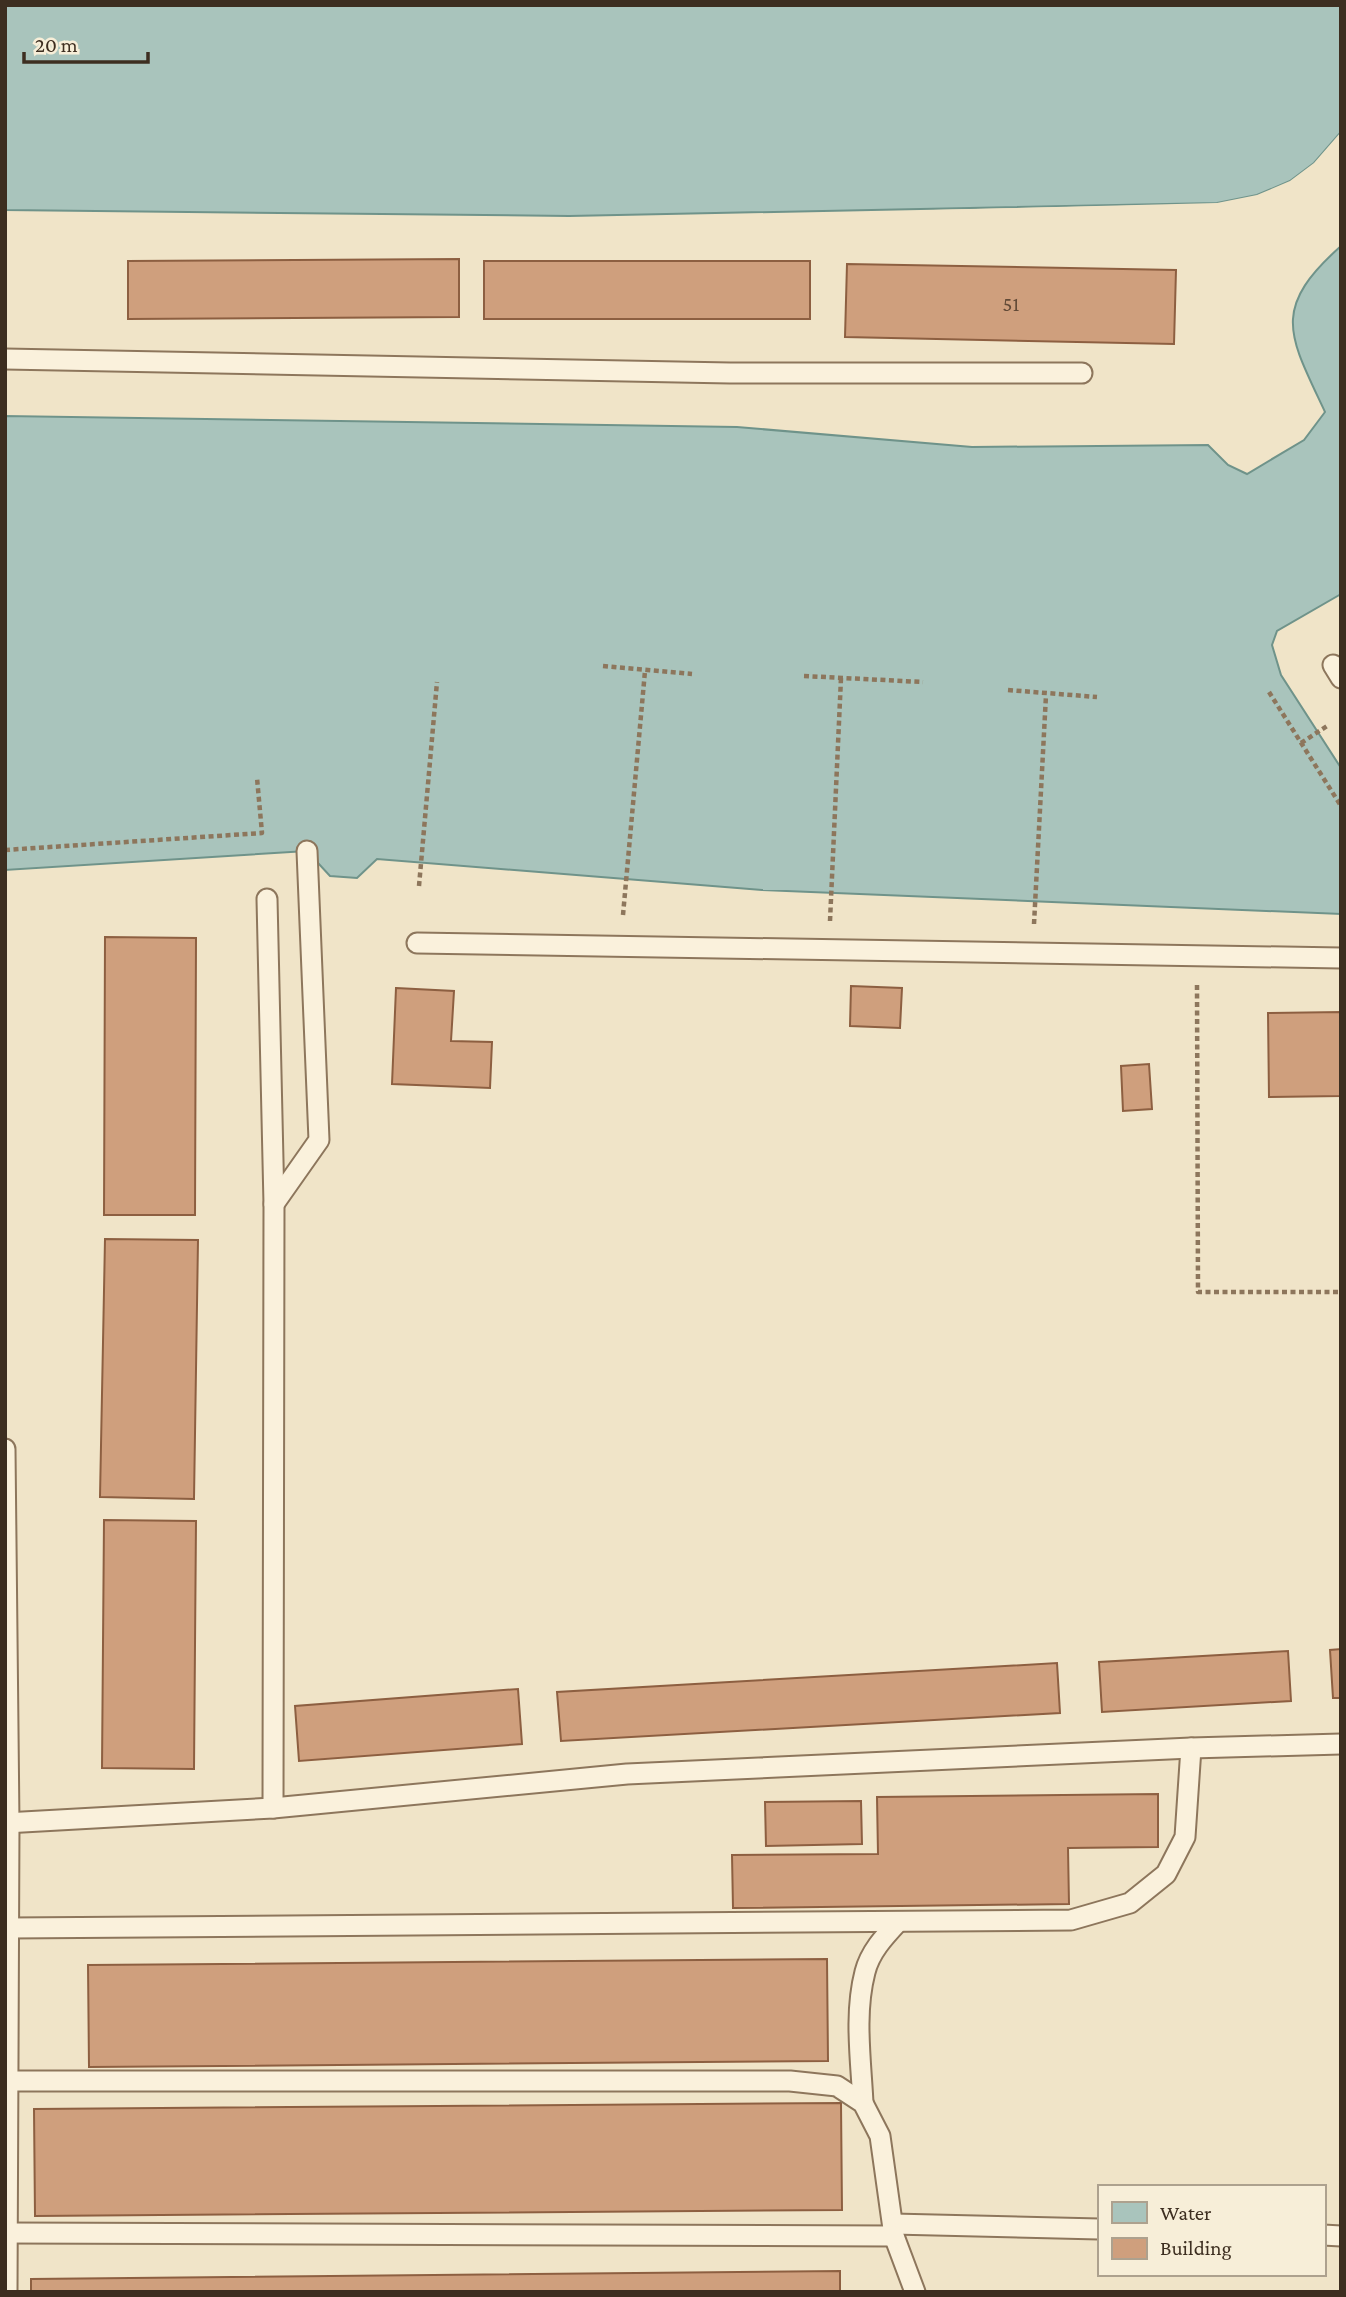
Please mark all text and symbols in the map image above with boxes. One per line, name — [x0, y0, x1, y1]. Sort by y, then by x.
scale bar — [24, 21, 149, 65]
text: 20 m — [35, 33, 78, 57]
house number: 51 — [1003, 292, 1019, 316]
legend — [1098, 2185, 1325, 2276]
text: Water — [1160, 2201, 1212, 2225]
text: Building — [1160, 2236, 1232, 2260]

